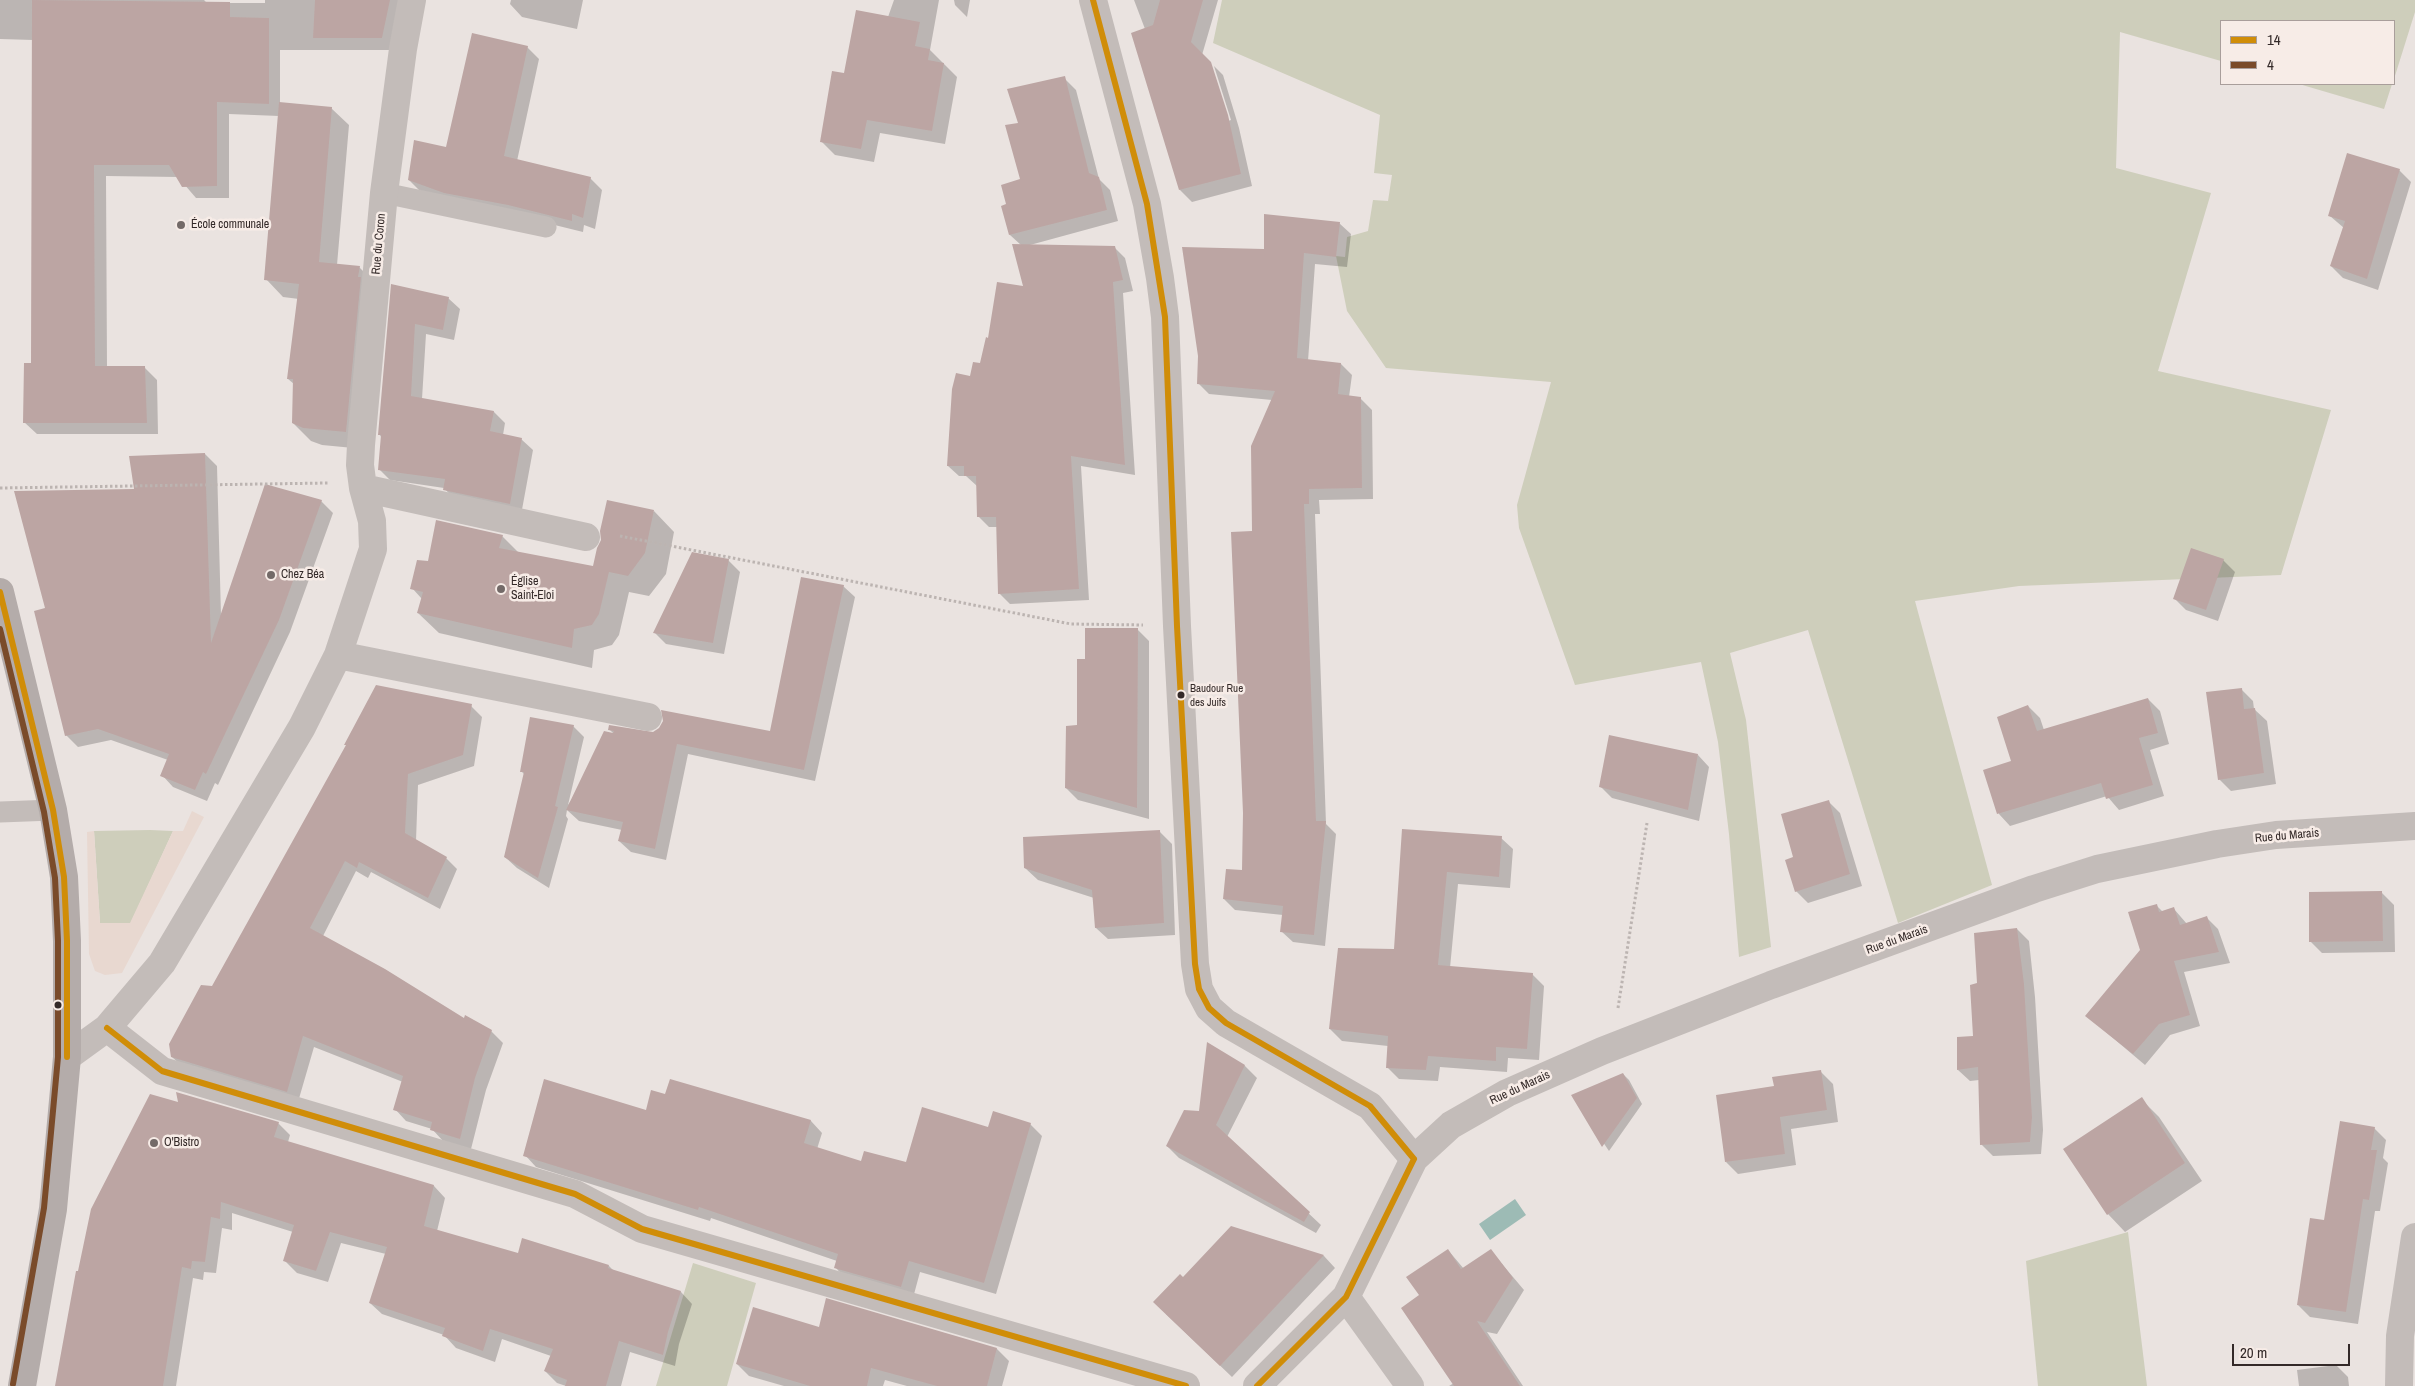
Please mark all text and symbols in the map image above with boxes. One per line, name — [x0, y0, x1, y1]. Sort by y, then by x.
legend — [2220, 20, 2395, 85]
text: 14 — [2267, 29, 2281, 50]
text: 4 — [2267, 54, 2274, 75]
street label: Rue du Coron — [369, 213, 389, 275]
place label: École communale — [191, 218, 269, 232]
marker: École communale — [175, 219, 187, 231]
place label: Chez Béa — [281, 568, 324, 582]
marker: Chez Béa — [265, 569, 277, 581]
place label: Église Saint-Eloi — [511, 575, 554, 603]
marker: Église Saint-Eloi — [495, 583, 507, 595]
place label: Baudour Rue des Juifs — [1190, 682, 1243, 708]
marker: Baudour Rue des Juifs — [1176, 690, 1186, 700]
street label: Rue du Marais — [2254, 826, 2320, 846]
street label: Rue du Marais — [1864, 922, 1930, 958]
unlabelled marker — [53, 1000, 63, 1010]
street label: Rue du Marais — [1488, 1068, 1552, 1108]
place label: O'Bistro — [164, 1136, 199, 1150]
marker: O'Bistro — [148, 1137, 160, 1149]
scale bar — [2235, 1334, 2352, 1366]
text: 20 m — [2240, 1342, 2267, 1363]

